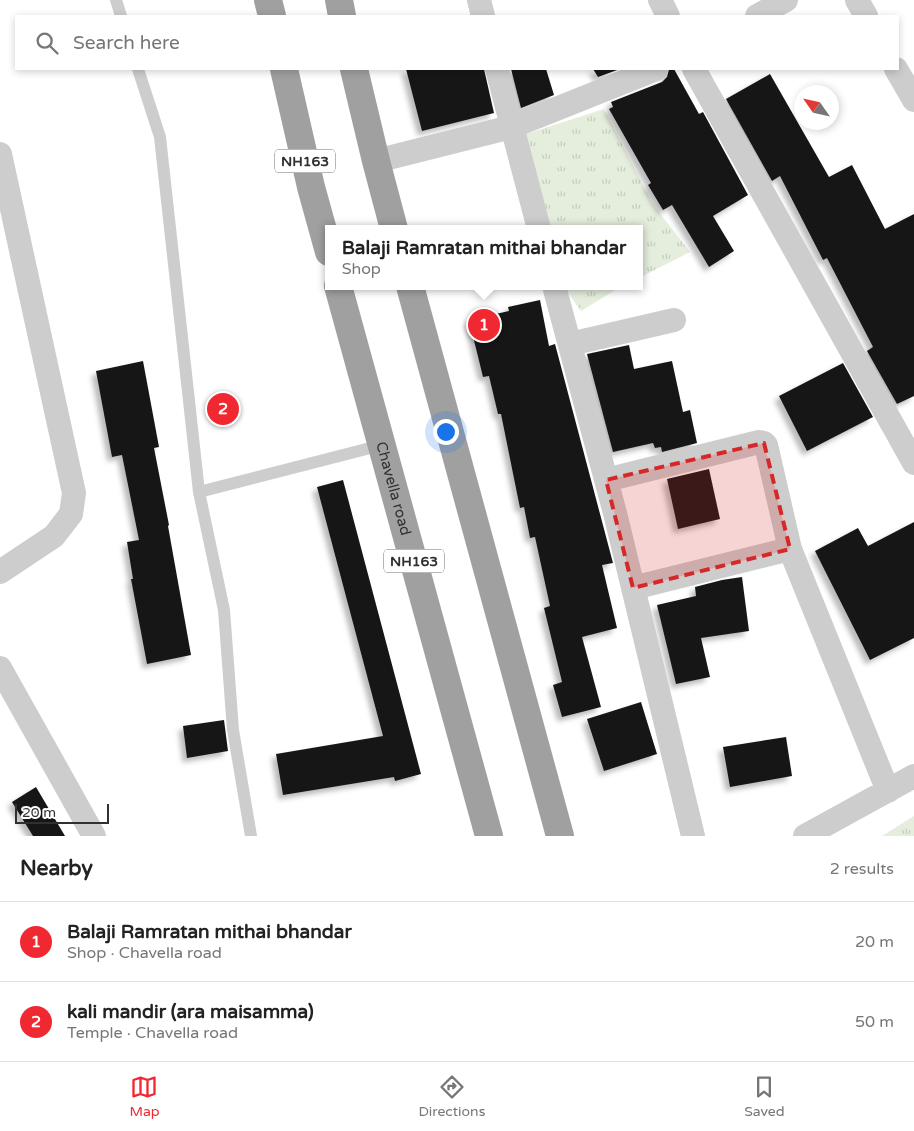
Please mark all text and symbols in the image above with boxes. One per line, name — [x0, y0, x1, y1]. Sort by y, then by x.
search box — [15, 15, 899, 70]
icon: search — [33, 29, 61, 57]
text: Search here — [73, 32, 180, 54]
north arrow — [794, 85, 839, 130]
road number: NH163 — [275, 150, 335, 172]
popup — [325, 225, 643, 290]
text: Balaji Ramratan mithai bhandar — [342, 237, 626, 259]
text: Shop — [342, 259, 381, 279]
pin: 1 — [468, 306, 500, 344]
pin: 2 — [207, 390, 239, 428]
your location — [433, 419, 459, 445]
street label: Chavella road — [372, 440, 415, 537]
road number: NH163 — [384, 550, 444, 572]
scale bar — [15, 801, 109, 824]
text: 20 m — [22, 804, 56, 821]
text: Nearby — [20, 856, 93, 881]
text: 2 results — [830, 859, 894, 879]
text: Balaji Ramratan mithai bhandar — [67, 921, 352, 943]
text: 1 — [31, 932, 41, 952]
text: 20 m — [855, 932, 894, 952]
text: Shop · Chavella road — [67, 943, 222, 963]
text: kali mandir (ara maisamma) — [67, 1001, 314, 1023]
text: 2 — [31, 1012, 41, 1032]
text: 50 m — [855, 1012, 894, 1032]
text: Temple · Chavella road — [67, 1023, 238, 1043]
tab: Map — [129, 1073, 160, 1120]
tab: Directions — [418, 1073, 485, 1120]
tab: Saved — [744, 1073, 785, 1120]

